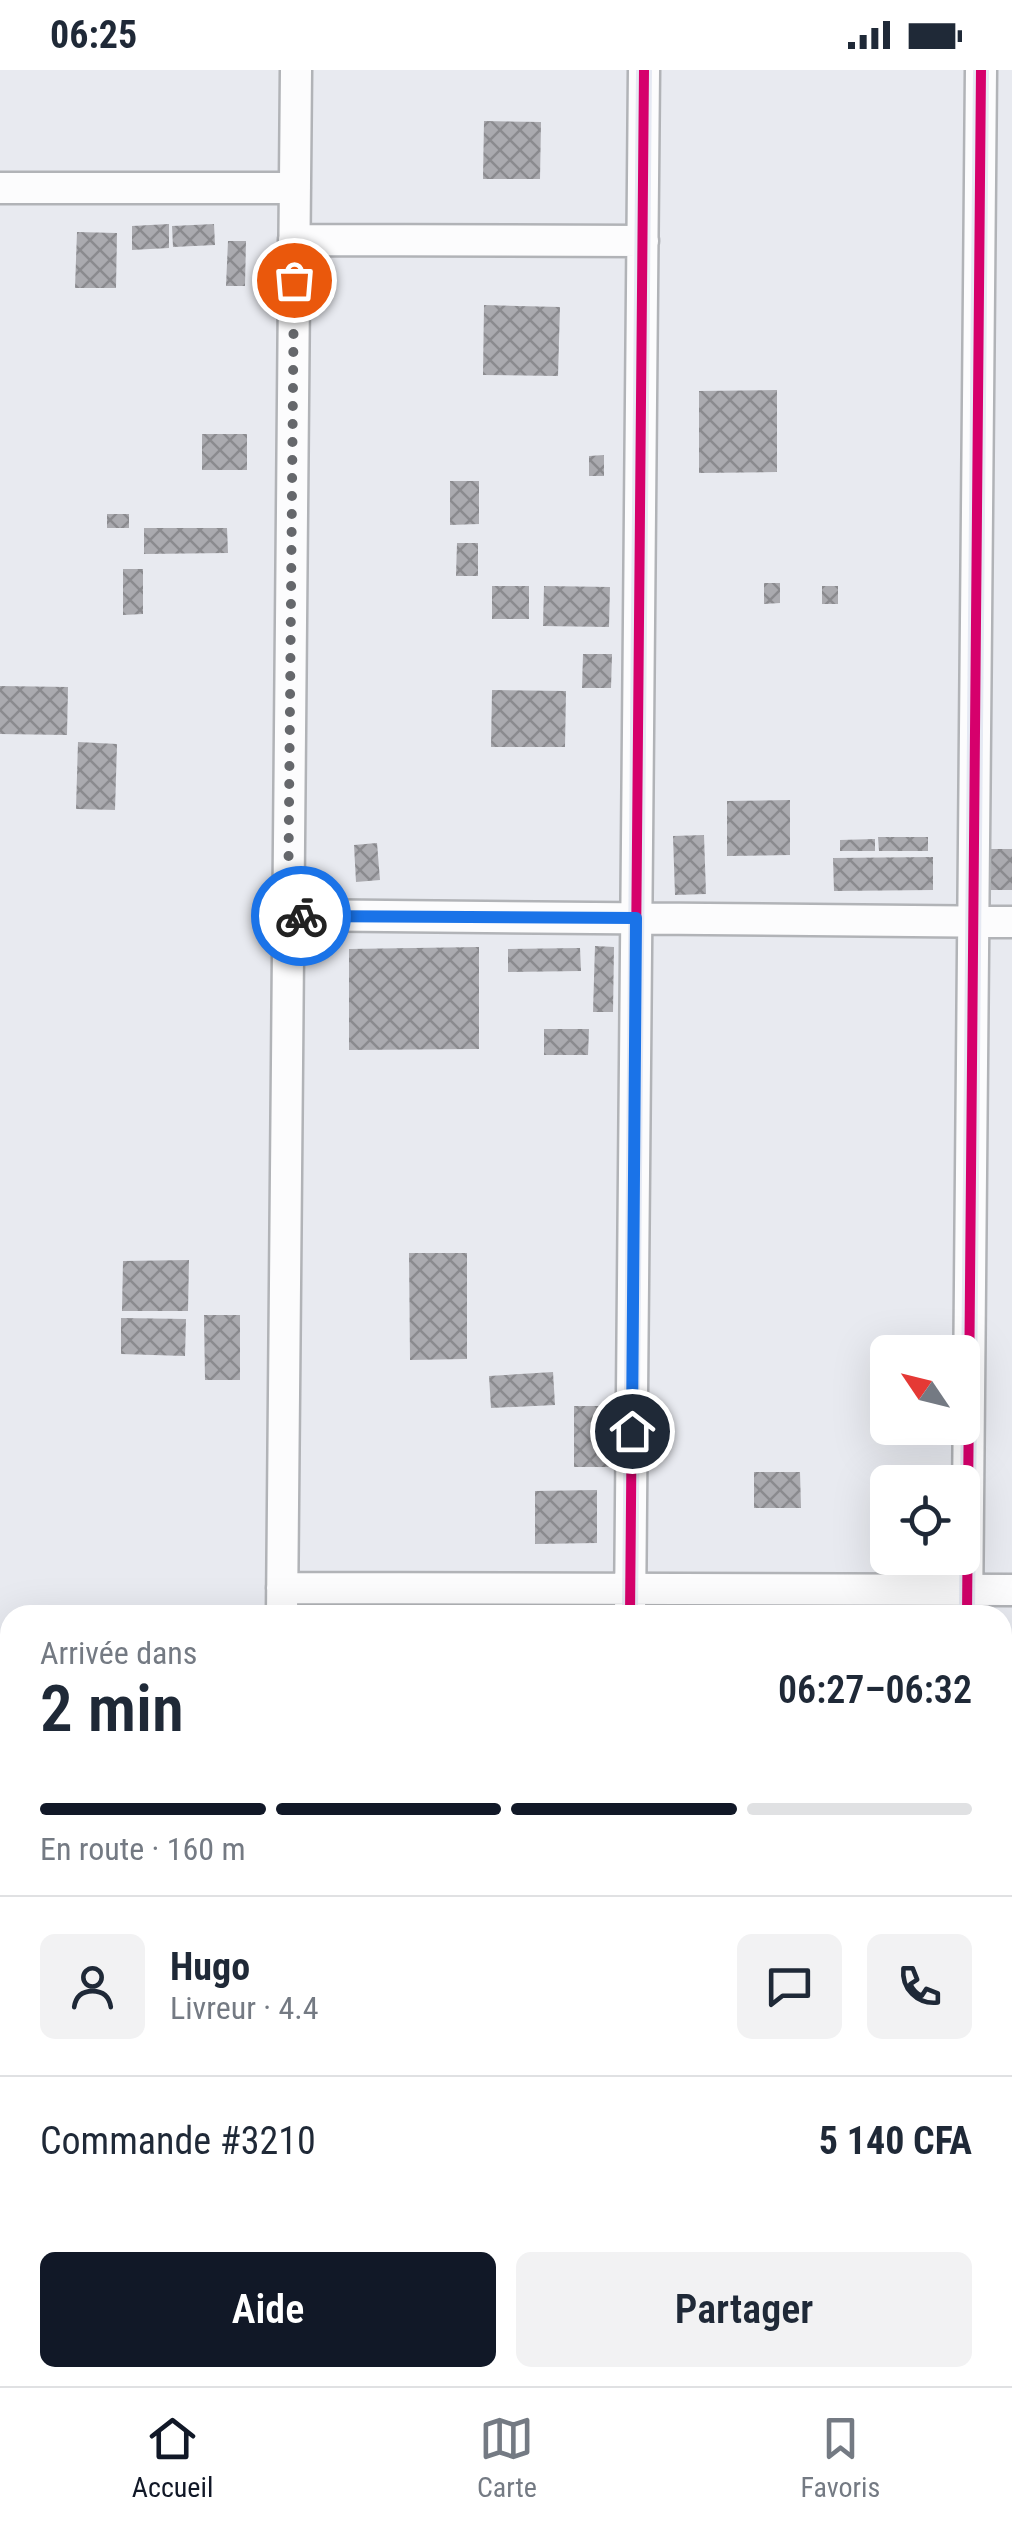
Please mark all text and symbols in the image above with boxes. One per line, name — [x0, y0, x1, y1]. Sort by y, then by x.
text: 06:25 — [50, 13, 137, 57]
pin — [252, 238, 337, 323]
icon: bag — [267, 253, 322, 308]
courier — [251, 866, 351, 966]
icon: bike — [274, 889, 329, 944]
north arrow — [870, 1335, 980, 1445]
map controls — [870, 1335, 980, 1575]
pin — [590, 1389, 675, 1474]
icon: home — [605, 1404, 660, 1459]
button: locate — [870, 1465, 980, 1575]
text: Arrivée dans — [40, 1634, 197, 1672]
text: 06:27–06:32 — [778, 1668, 972, 1712]
text: 2 min — [40, 1671, 184, 1747]
text: En route · 160 m — [40, 1830, 246, 1868]
button: person — [40, 1934, 145, 2039]
button: chat — [737, 1934, 842, 2039]
button: phone — [867, 1934, 972, 2039]
text: Hugo — [170, 1945, 250, 1989]
text: Livreur · 4.4 — [170, 1989, 318, 2027]
text: Commande #3210 — [40, 2119, 316, 2163]
text: 5 140 CFA — [819, 2119, 972, 2163]
button: Aide — [40, 2252, 496, 2367]
button: Partager — [516, 2252, 972, 2367]
tab: Accueil — [132, 2411, 213, 2504]
tab: Carte — [477, 2411, 537, 2504]
tab: Favoris — [800, 2411, 880, 2504]

